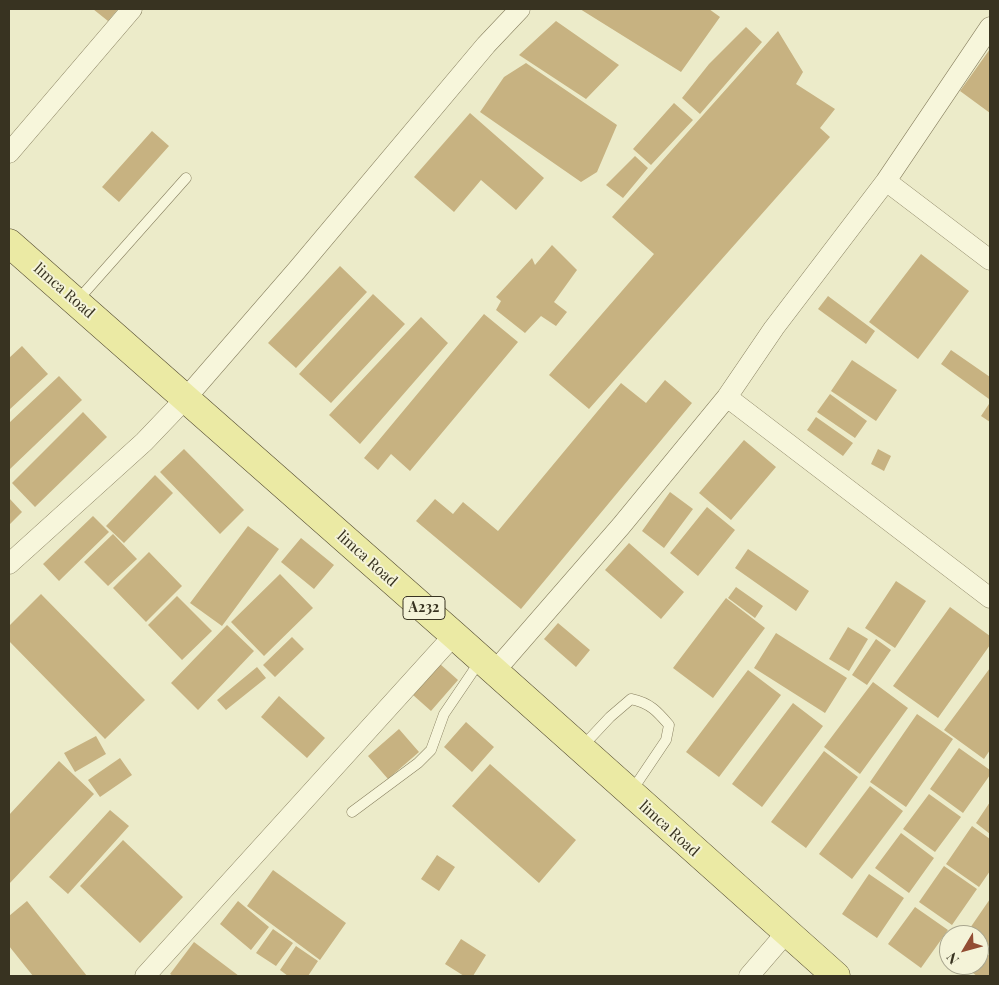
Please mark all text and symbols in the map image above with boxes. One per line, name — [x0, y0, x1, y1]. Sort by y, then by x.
street label: limca Road — [30, 260, 98, 322]
street label: limca Road — [333, 527, 401, 591]
road number: A232 — [403, 596, 445, 620]
street label: limca Road — [635, 797, 703, 861]
north arrow — [939, 925, 989, 975]
text: N — [942, 949, 963, 968]

